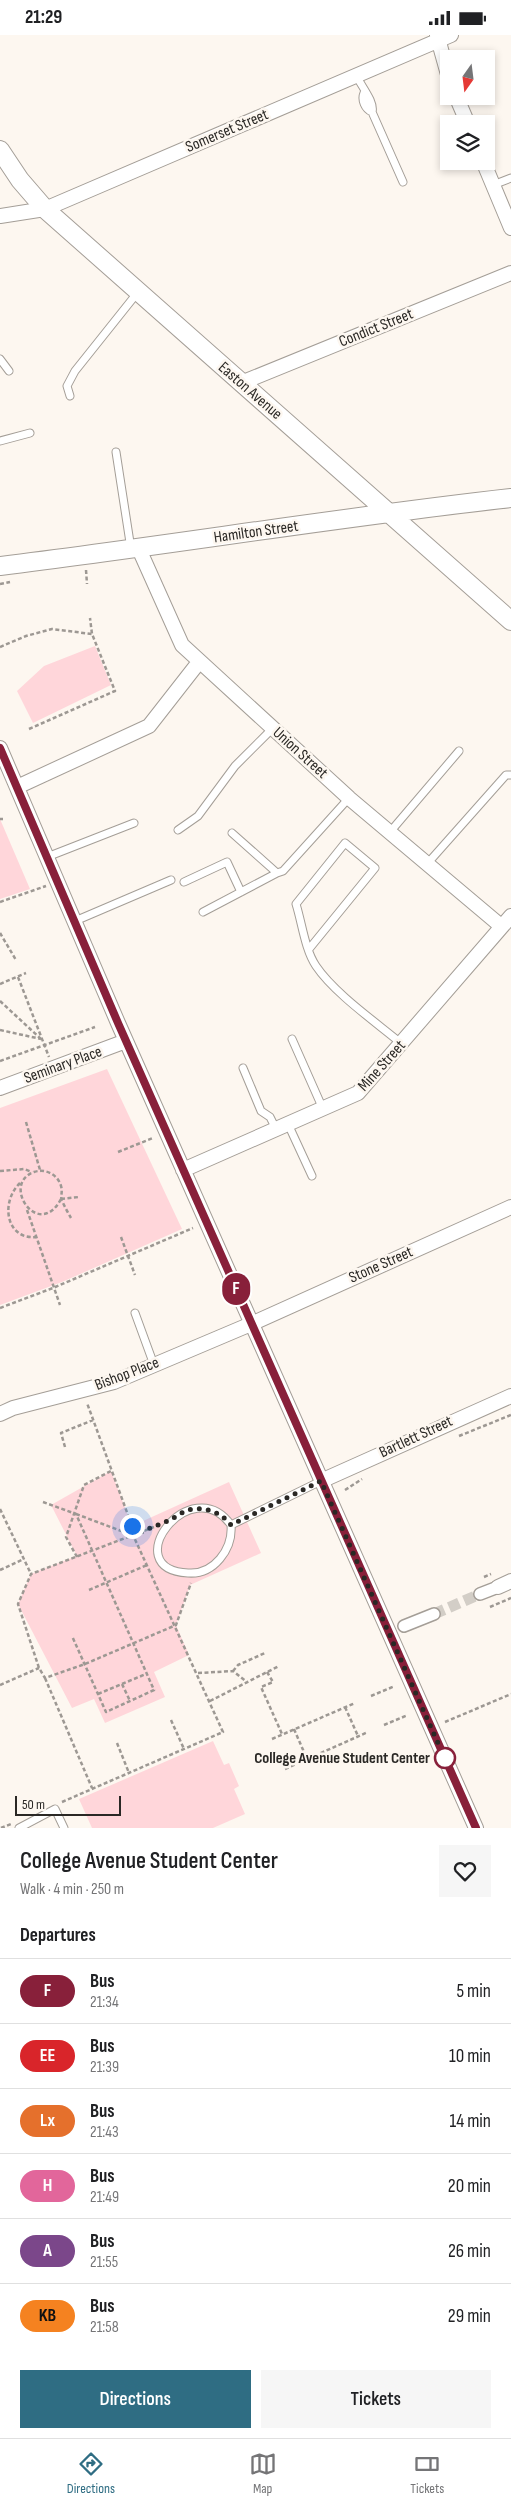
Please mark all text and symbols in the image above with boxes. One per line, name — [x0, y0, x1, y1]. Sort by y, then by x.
text: 21:29 — [25, 6, 62, 29]
north arrow — [440, 50, 495, 105]
map controls — [440, 50, 495, 170]
street label: Somerset Street — [183, 105, 271, 157]
button: layers — [440, 115, 495, 170]
street label: Condict Street — [336, 304, 416, 351]
street label: Easton Avenue — [214, 358, 286, 424]
street label: Hamilton Street — [213, 517, 300, 547]
street label: Union Street — [269, 723, 332, 783]
street label: Mine Street — [354, 1036, 410, 1095]
street label: Seminary Place — [21, 1042, 105, 1088]
street label: Stone Street — [346, 1242, 416, 1287]
line badge: F — [220, 1273, 252, 1305]
text: F — [232, 1278, 240, 1299]
street label: Bishop Place — [92, 1353, 162, 1395]
street label: Bartlett Street — [376, 1412, 456, 1462]
your location — [120, 1514, 145, 1539]
marker: College Avenue Student Center — [434, 1747, 456, 1769]
place label: College Avenue Student Center — [254, 1749, 430, 1768]
scale bar — [15, 1793, 121, 1816]
text: 50 m — [22, 1796, 45, 1813]
button: heart — [439, 1845, 491, 1897]
text: College Avenue Student Center — [20, 1846, 278, 1875]
text: Walk · 4 min · 250 m — [20, 1880, 124, 1899]
text: Departures — [20, 1924, 96, 1947]
text: Bus — [90, 1970, 115, 1993]
text: F — [44, 1980, 51, 2001]
text: 5 min — [456, 1980, 491, 2003]
text: 21:34 — [90, 1993, 119, 2012]
text: Bus — [90, 2035, 115, 2058]
text: EE — [40, 2045, 55, 2066]
text: 10 min — [449, 2045, 491, 2068]
text: 21:39 — [90, 2058, 119, 2077]
text: Bus — [90, 2100, 115, 2123]
text: Lx — [40, 2110, 55, 2131]
text: 14 min — [450, 2110, 491, 2133]
text: 21:43 — [90, 2123, 119, 2142]
text: Bus — [90, 2165, 115, 2188]
text: H — [43, 2175, 52, 2196]
text: 20 min — [448, 2175, 491, 2198]
text: 21:49 — [90, 2188, 119, 2207]
text: Bus — [90, 2230, 115, 2253]
text: A — [43, 2240, 52, 2261]
text: 26 min — [448, 2240, 491, 2263]
text: 21:55 — [90, 2253, 118, 2272]
text: Bus — [90, 2295, 115, 2318]
text: KB — [39, 2305, 56, 2326]
text: 29 min — [448, 2305, 491, 2328]
text: 21:58 — [90, 2318, 119, 2337]
button: Directions — [20, 2370, 251, 2428]
button: Tickets — [261, 2370, 491, 2428]
tab: Directions — [67, 2450, 115, 2497]
tab: Map — [249, 2450, 277, 2497]
tab: Tickets — [410, 2450, 444, 2497]

